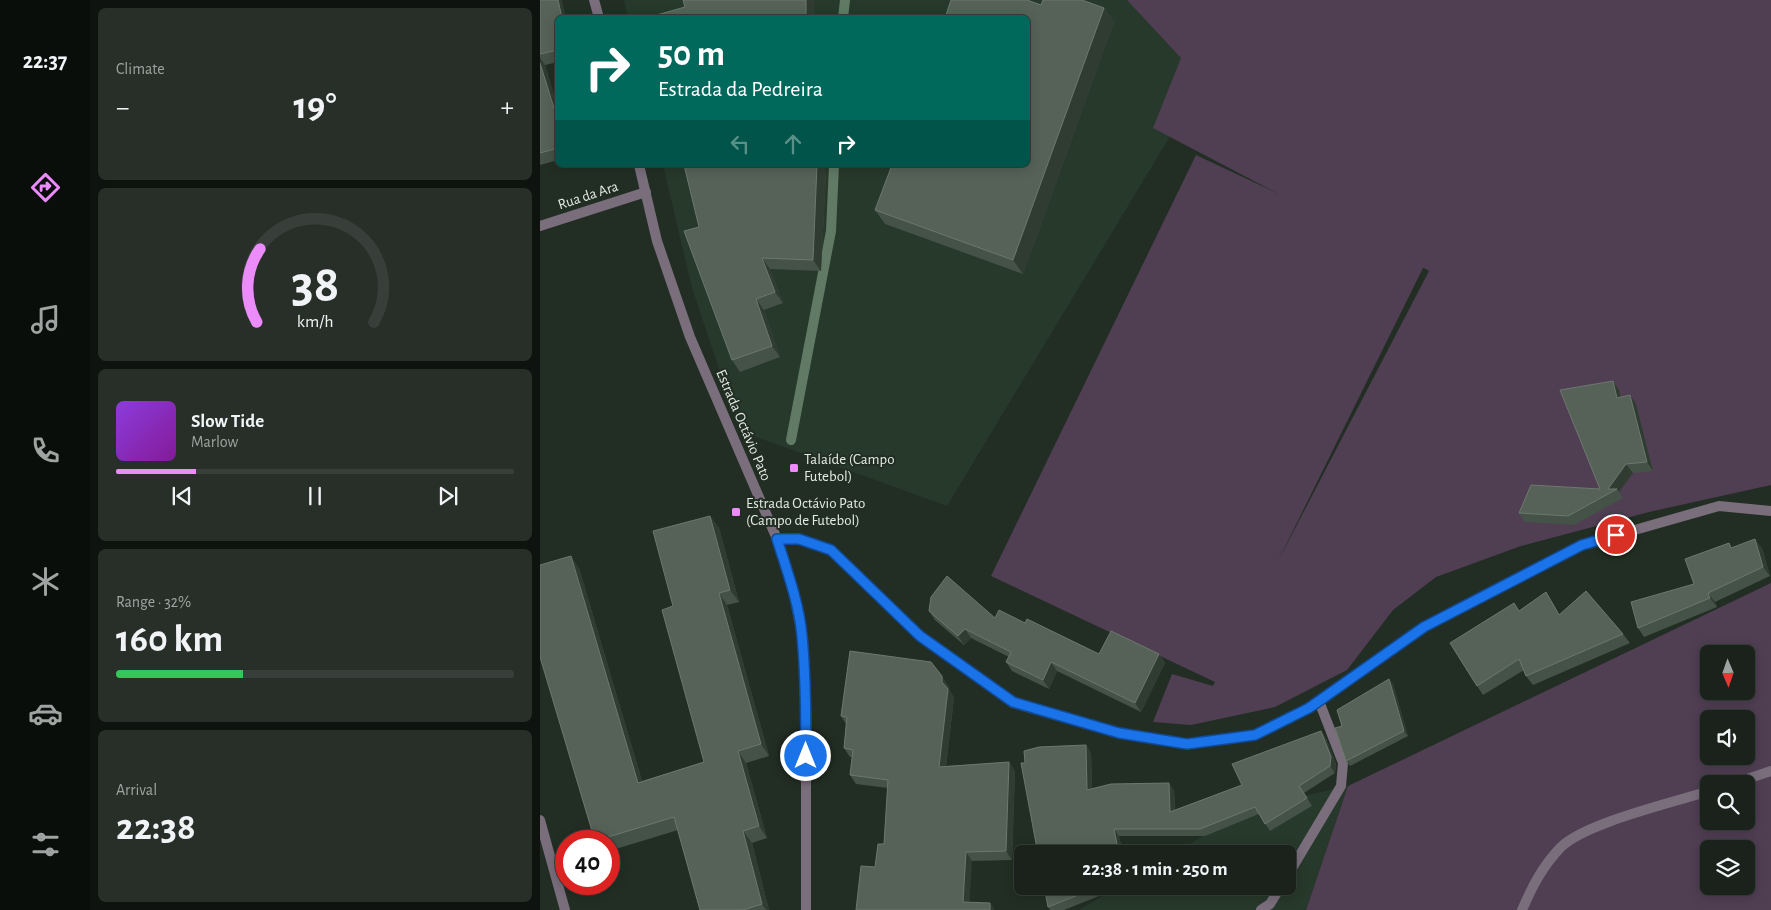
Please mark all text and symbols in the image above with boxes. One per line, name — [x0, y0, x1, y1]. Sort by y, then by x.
icon: right — [575, 35, 640, 100]
text: 50 m — [658, 37, 725, 72]
text: 22:37 — [23, 50, 67, 72]
text: Climate — [116, 61, 165, 77]
text: Estrada da Pedreira — [658, 78, 823, 100]
text: 19° — [293, 88, 337, 126]
text: − — [116, 94, 129, 122]
text: + — [501, 94, 514, 122]
icon: left — [726, 130, 754, 158]
icon: ahead — [779, 130, 807, 158]
icon: right — [832, 130, 860, 158]
icon: directions — [28, 170, 63, 205]
street label: Rua da Ara — [556, 179, 620, 212]
text: 38 — [291, 259, 339, 311]
icon: music — [28, 302, 63, 337]
text: km/h — [297, 313, 333, 331]
street label: Estrada Octávio Pato — [713, 367, 774, 483]
text: Slow Tide — [191, 412, 264, 431]
icon: phone — [28, 433, 63, 468]
text: Marlow — [191, 434, 238, 450]
place label: Talaíde (Campo Futebol) — [804, 452, 895, 484]
marker: Talaíde (Campo Futebol) — [788, 462, 800, 474]
icon: previous — [168, 482, 196, 510]
icon: pause — [301, 482, 329, 510]
icon: next — [434, 482, 462, 510]
place label: Estrada Octávio Pato (Campo de Futebol) — [746, 496, 865, 528]
marker: Estrada Octávio Pato (Campo de Futebol) — [730, 506, 742, 518]
pin — [1595, 514, 1637, 556]
icon: arrive — [1602, 521, 1630, 549]
icon: climate — [28, 564, 63, 599]
text: Range · 32% — [116, 594, 191, 610]
text: 160 km — [116, 621, 223, 659]
north arrow — [1700, 645, 1755, 700]
map controls — [1700, 645, 1755, 895]
icon: car — [28, 696, 63, 731]
button: sound — [1700, 710, 1755, 765]
position arrow — [779, 729, 831, 781]
button: search — [1700, 775, 1755, 830]
text: Arrival — [116, 782, 157, 798]
text: 22:38 — [116, 809, 196, 847]
icon: filters — [28, 827, 63, 862]
speed limit sign: 40 — [555, 830, 620, 895]
button: layers — [1700, 840, 1755, 895]
text: 22:38 · 1 min · 250 m — [1082, 860, 1228, 879]

